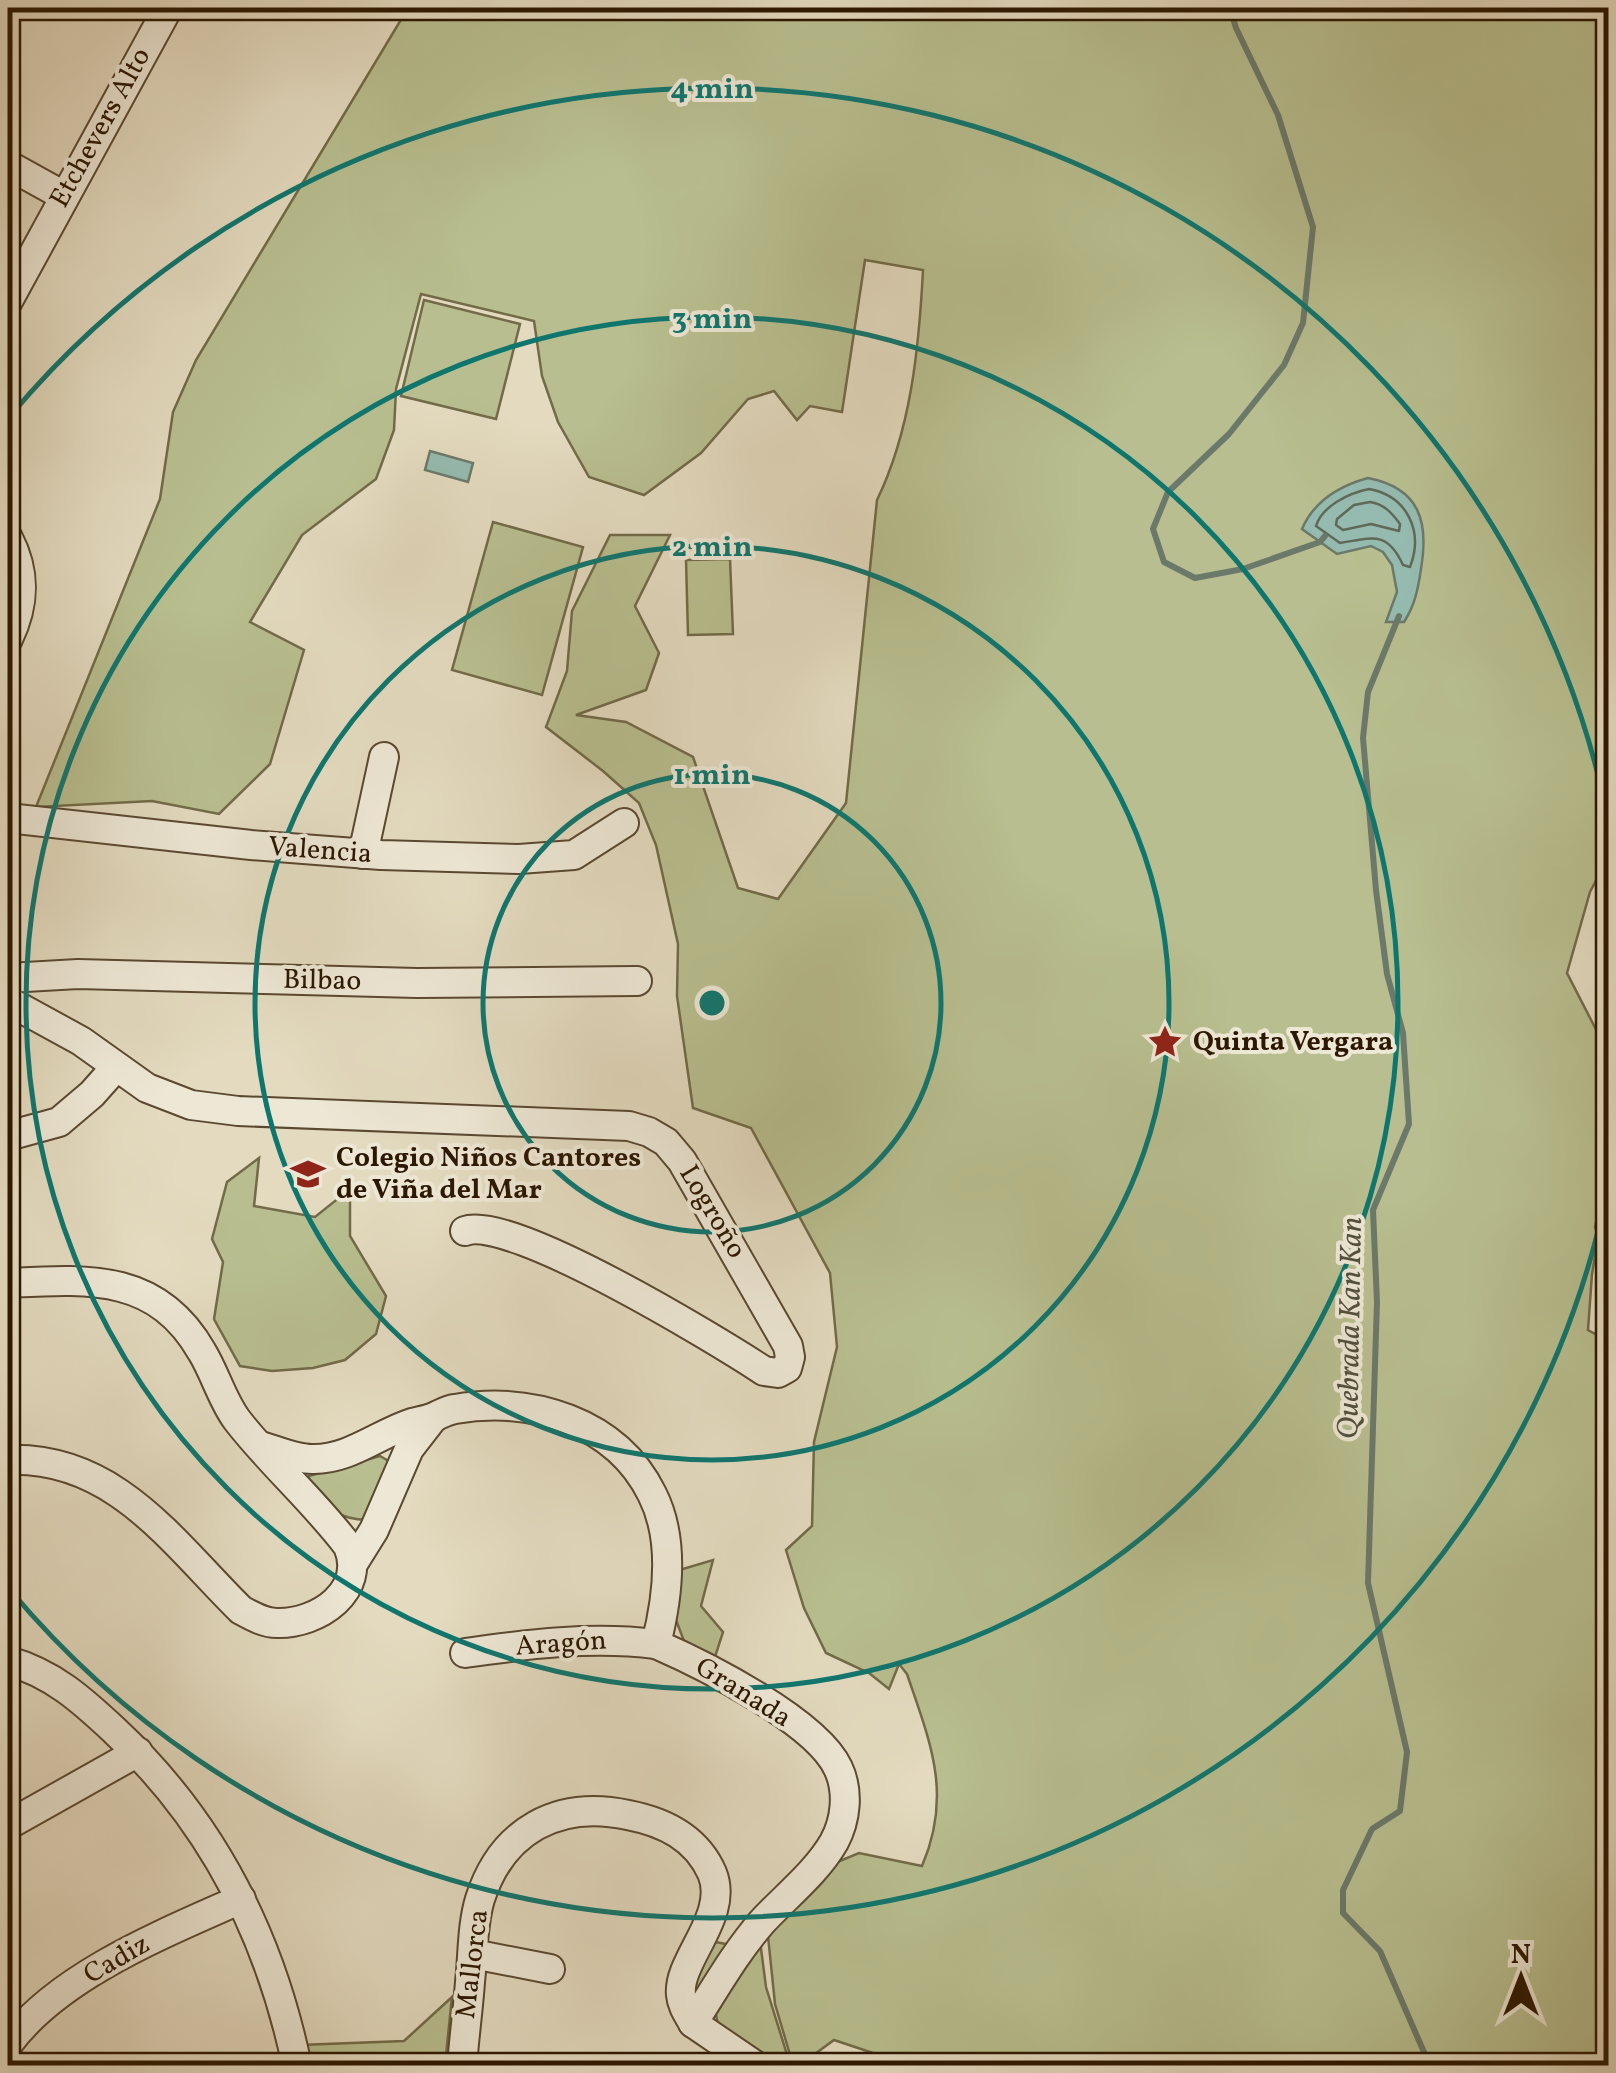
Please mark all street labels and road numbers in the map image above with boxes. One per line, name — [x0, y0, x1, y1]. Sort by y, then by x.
street label: Etchevers Alto — [41, 41, 161, 215]
street label: Valencia — [267, 828, 373, 874]
street label: Bilbao — [282, 961, 362, 1001]
street label: Logroño — [669, 1158, 755, 1266]
street label: Aragón — [514, 1621, 608, 1667]
street label: Granada — [687, 1648, 799, 1738]
street label: Mallorca — [447, 1907, 499, 2021]
street label: Cadiz — [77, 1925, 157, 1995]

